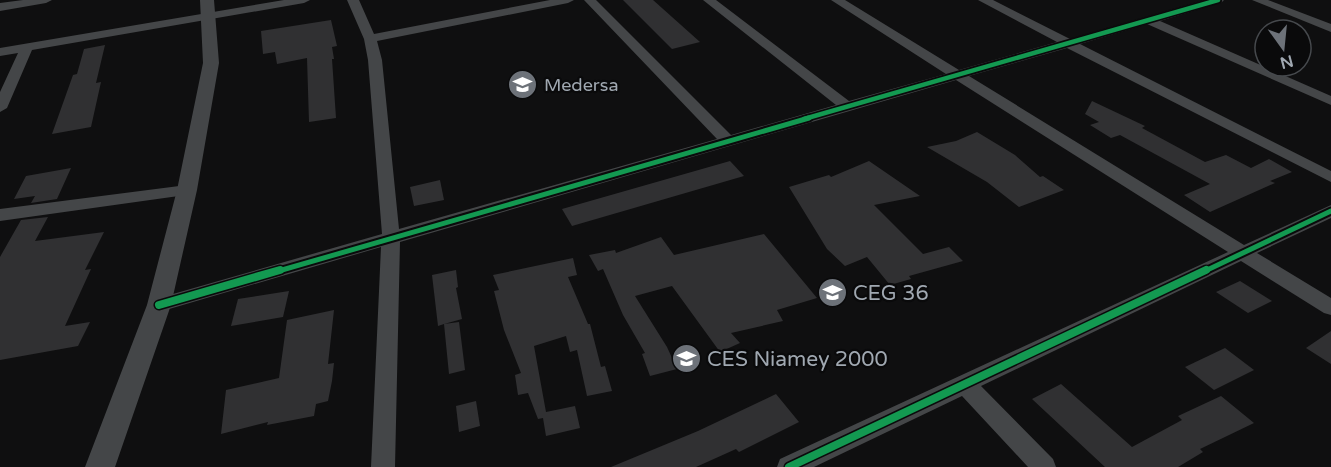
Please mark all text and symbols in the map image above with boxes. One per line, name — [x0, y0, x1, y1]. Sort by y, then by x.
north arrow — [1253, 18, 1313, 78]
text: N — [1278, 50, 1295, 73]
school or university icon: Medersa — [507, 69, 539, 101]
place label: Medersa — [544, 74, 619, 96]
school or university icon: CEG 36 — [816, 277, 848, 309]
place label: CEG 36 — [853, 281, 929, 306]
school or university icon: CES Niamey 2000 — [670, 343, 702, 375]
place label: CES Niamey 2000 — [707, 347, 888, 372]

